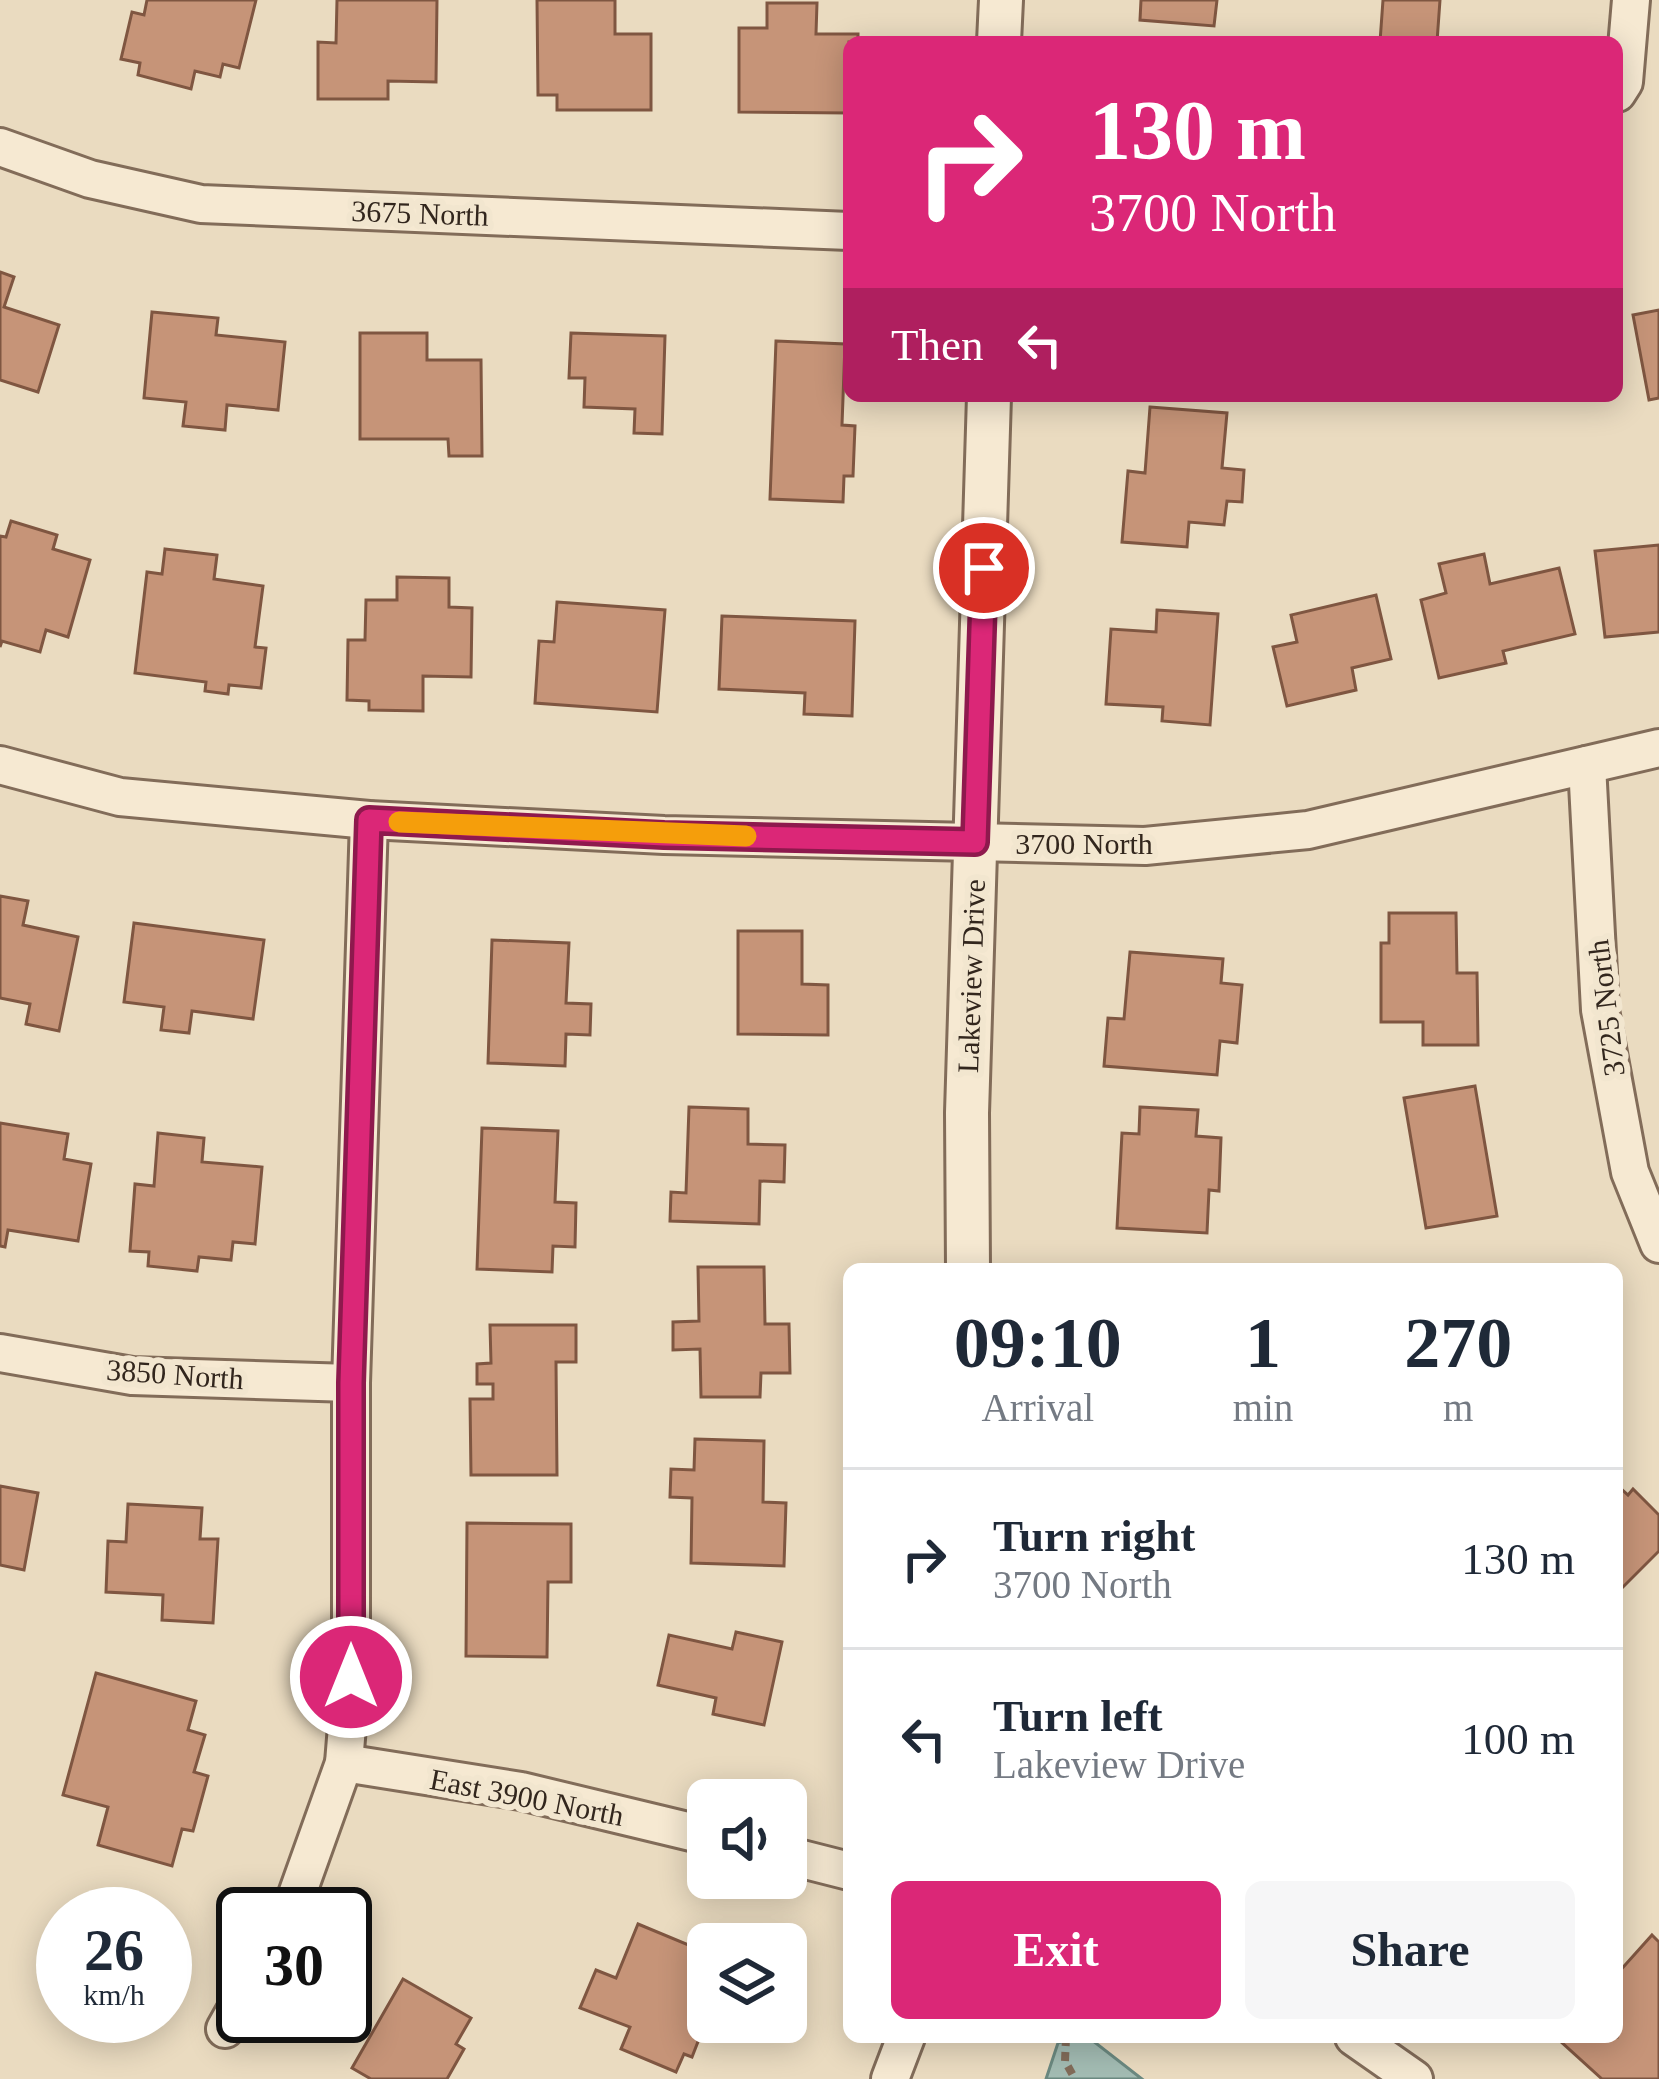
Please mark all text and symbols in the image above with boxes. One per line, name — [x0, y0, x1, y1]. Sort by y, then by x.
icon: right — [891, 84, 1047, 240]
text: 130 m — [1089, 84, 1306, 177]
text: 3700 North — [1089, 183, 1336, 243]
street label: 3675 North — [351, 194, 489, 232]
icon: left — [1007, 312, 1073, 378]
text: Then — [891, 320, 983, 370]
pin — [933, 517, 1035, 619]
icon: arrive — [951, 535, 1017, 601]
street label: 3700 North — [1015, 827, 1153, 860]
street label: Lakeview Drive — [951, 878, 991, 1074]
street label: 3725 North — [1581, 938, 1631, 1078]
text: 09:10 — [954, 1303, 1122, 1383]
text: 1 — [1245, 1303, 1281, 1383]
text: 270 — [1404, 1303, 1512, 1383]
street label: 3850 North — [105, 1353, 245, 1395]
text: Arrival — [982, 1386, 1094, 1429]
text: min — [1233, 1386, 1293, 1429]
text: m — [1443, 1386, 1473, 1429]
text: Turn right — [993, 1511, 1195, 1561]
icon: right — [891, 1526, 957, 1592]
text: 130 m — [1461, 1534, 1575, 1584]
text: 3700 North — [993, 1563, 1172, 1606]
position arrow — [288, 1614, 414, 1740]
text: Turn left — [993, 1691, 1163, 1741]
icon: left — [891, 1706, 957, 1772]
text: 100 m — [1461, 1714, 1575, 1764]
text: Lakeview Drive — [993, 1743, 1245, 1786]
street label: East 3900 North — [427, 1762, 627, 1832]
map controls — [687, 1779, 807, 2043]
button: sound — [687, 1779, 807, 1899]
button: Exit — [891, 1881, 1221, 2019]
button: Share — [1245, 1881, 1575, 2019]
speed limit sign: 30 — [216, 1887, 372, 2043]
text: 26 — [84, 1917, 144, 1983]
button: layers — [687, 1923, 807, 2043]
text: km/h — [83, 1978, 145, 2011]

